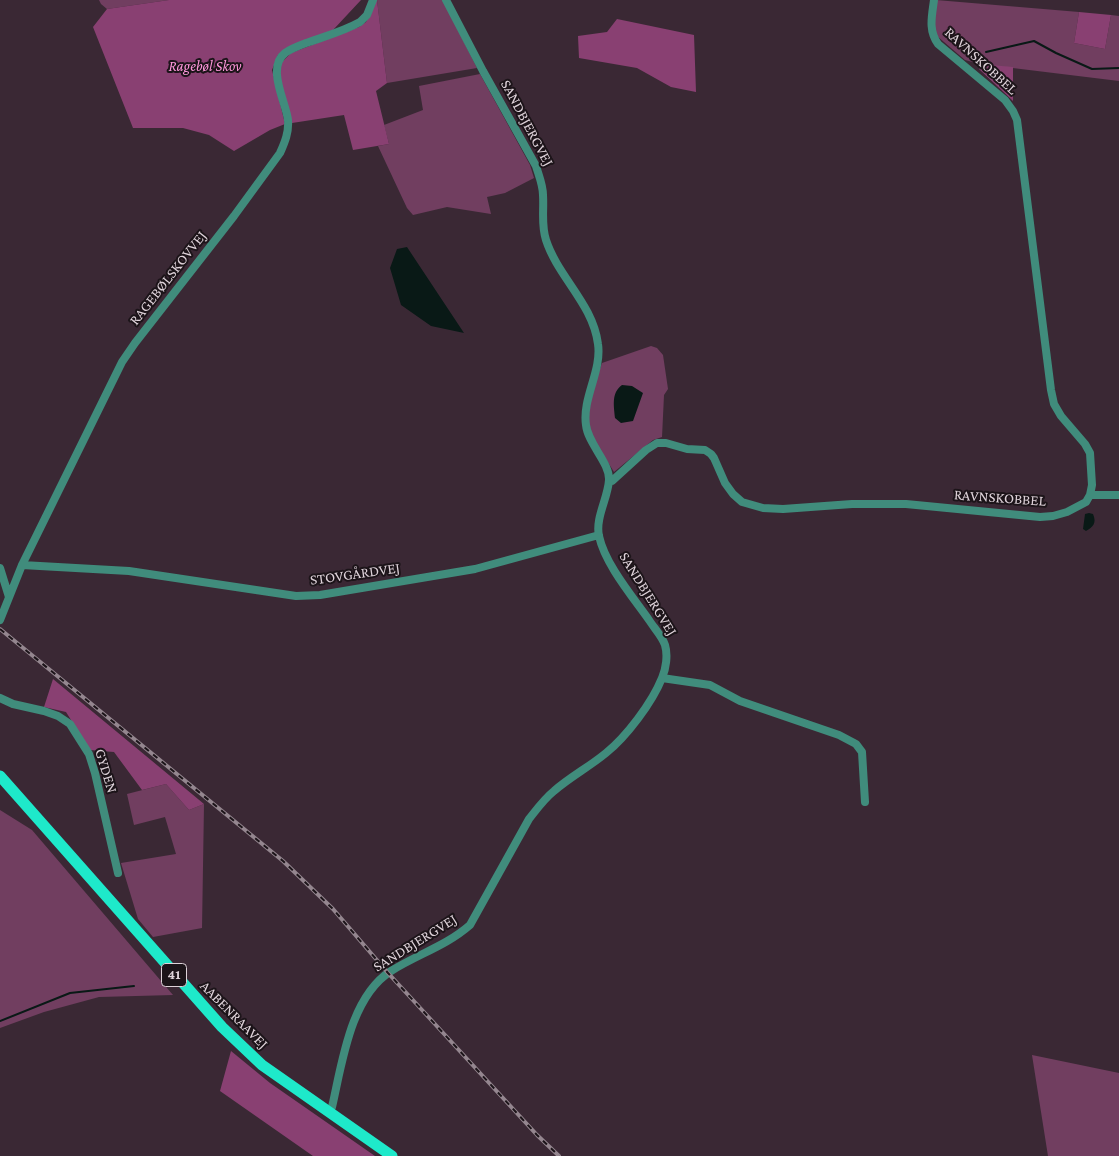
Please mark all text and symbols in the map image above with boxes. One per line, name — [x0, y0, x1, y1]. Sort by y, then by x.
street label: RAVNSKOBBEL — [941, 23, 1021, 99]
park label: Ragebøl Skov — [168, 57, 242, 75]
street label: SANDBJERGVEJ — [497, 77, 557, 169]
street label: RAGEBØLSKOVVEJ — [126, 227, 210, 329]
street label: RAVNSKOBBEL — [953, 486, 1047, 510]
street label: SANDBJERGVEJ — [615, 549, 681, 639]
street label: STOVGÅRDVEJ — [309, 559, 401, 589]
street label: GYDEN — [91, 747, 121, 795]
street label: SANDBJERGVEJ — [370, 910, 460, 976]
road number: 41 — [162, 964, 186, 986]
street label: AABENRAAVEJ — [196, 977, 272, 1053]

